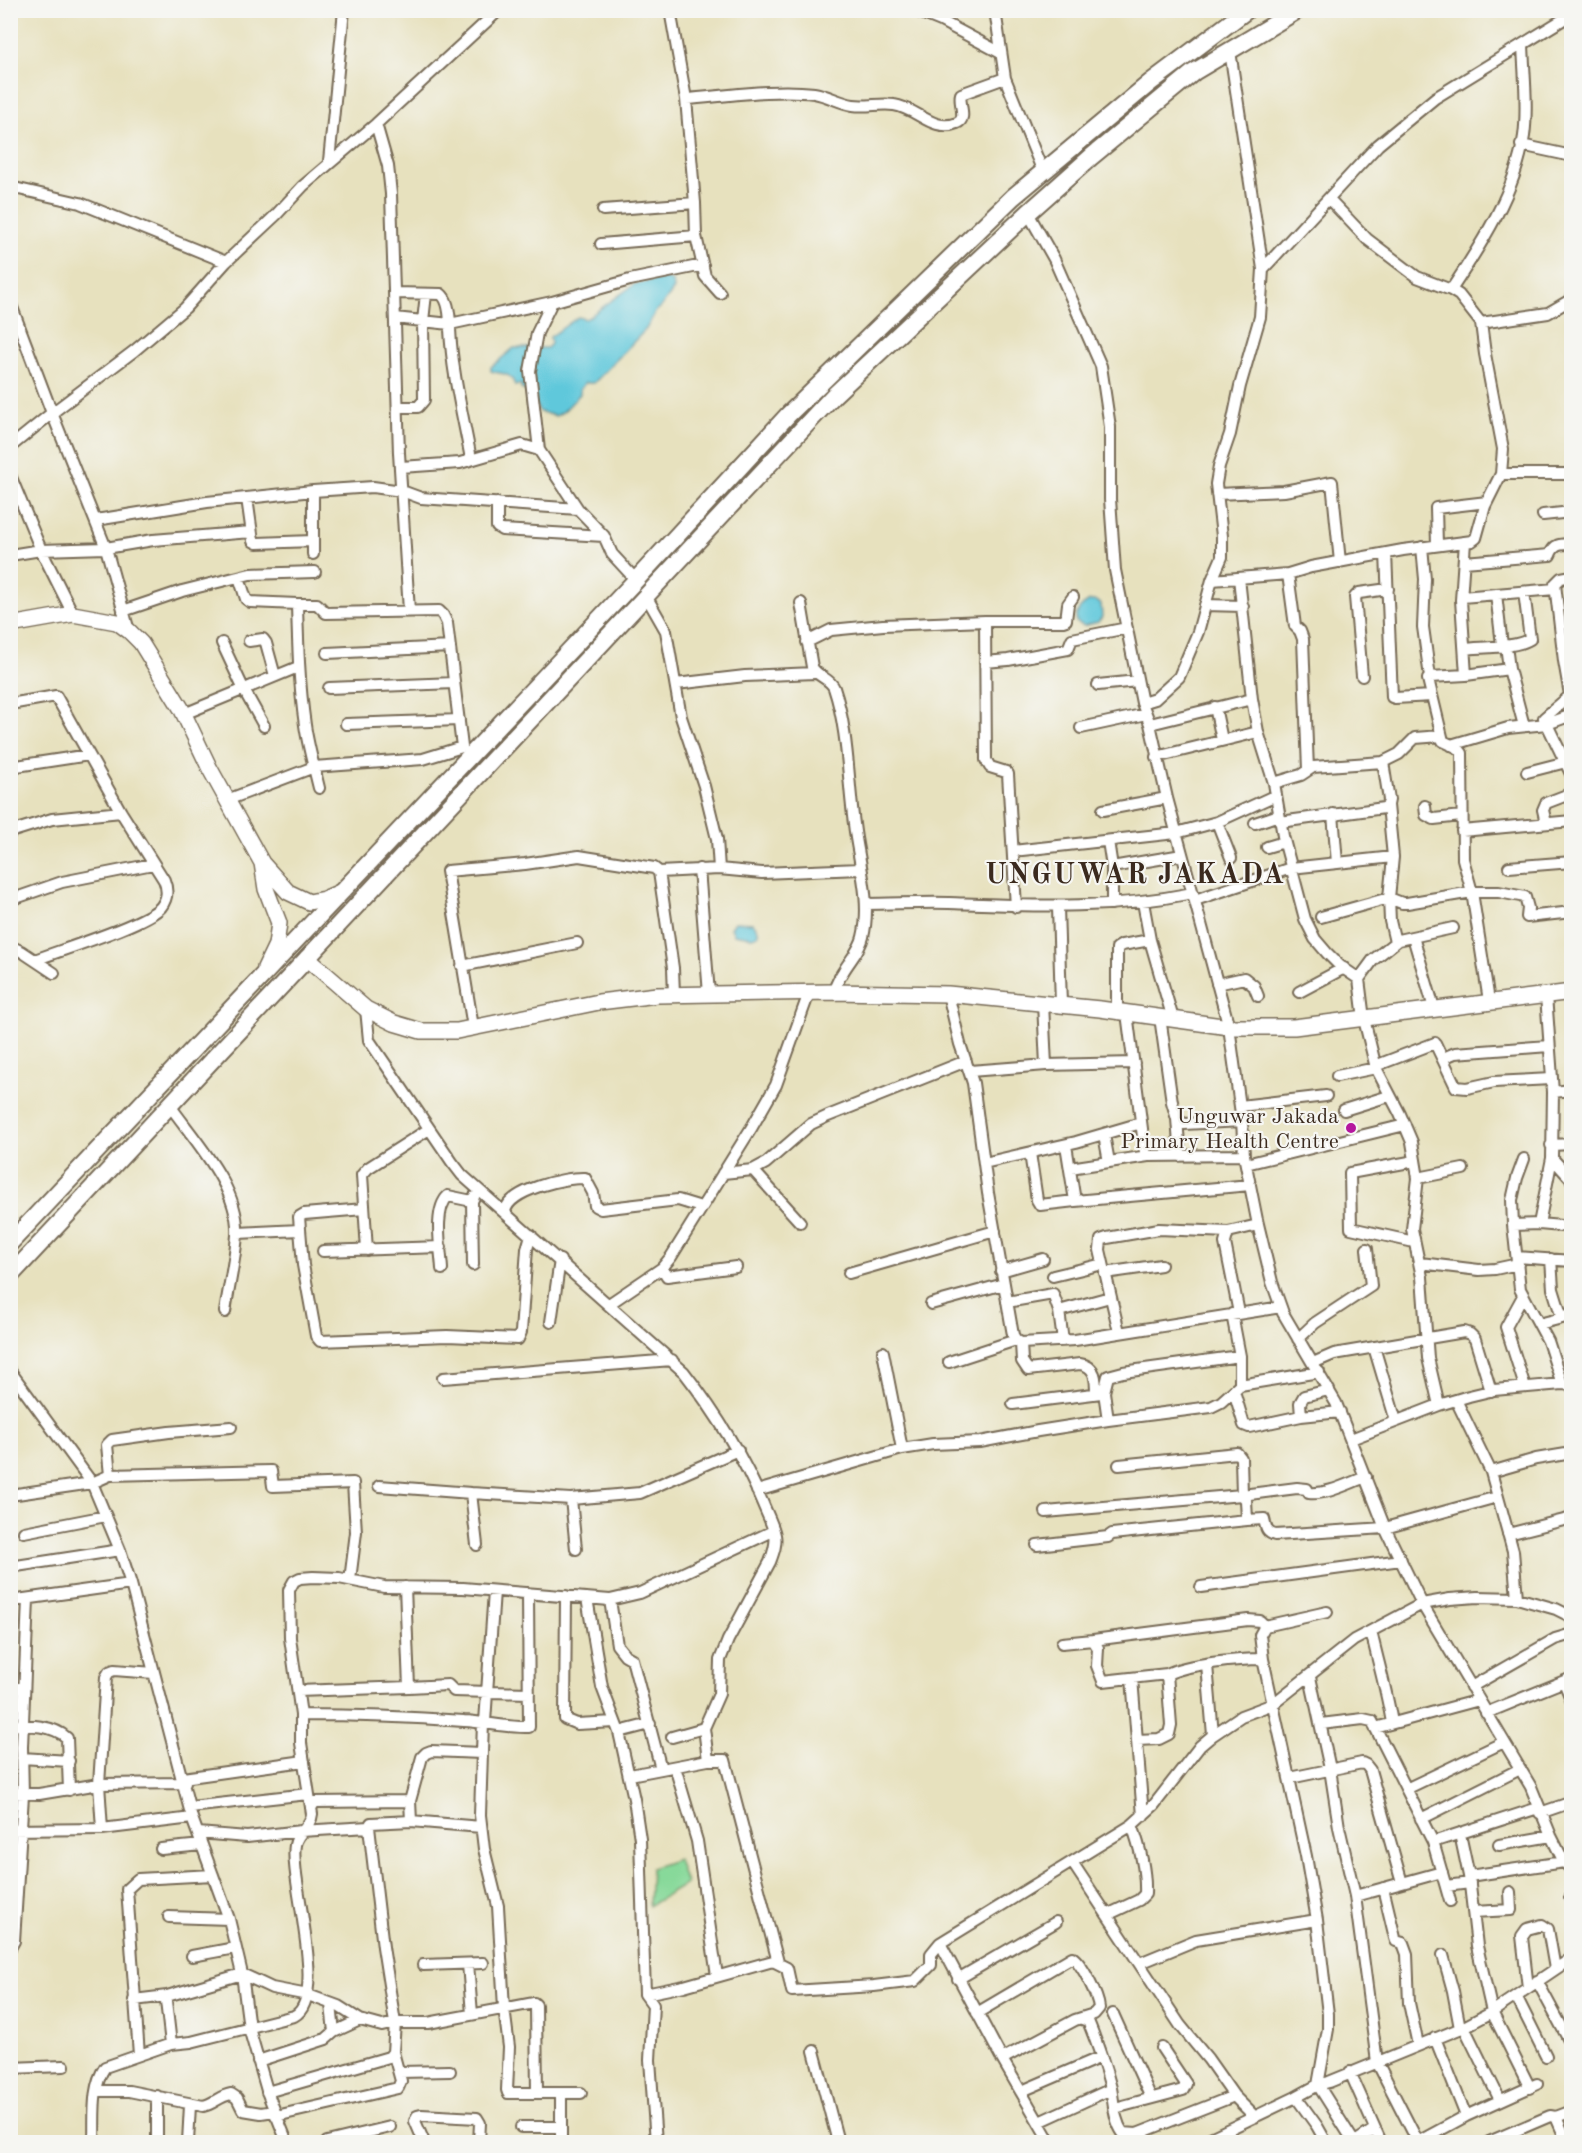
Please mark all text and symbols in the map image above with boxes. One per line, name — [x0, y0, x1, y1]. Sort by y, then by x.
district label: UNGUWAR JAKADA — [985, 862, 1285, 890]
place label: Unguwar Jakada Primary Health Centre — [1120, 1106, 1339, 1153]
marker: Unguwar Jakada Primary Health Centre — [1344, 1121, 1358, 1135]

